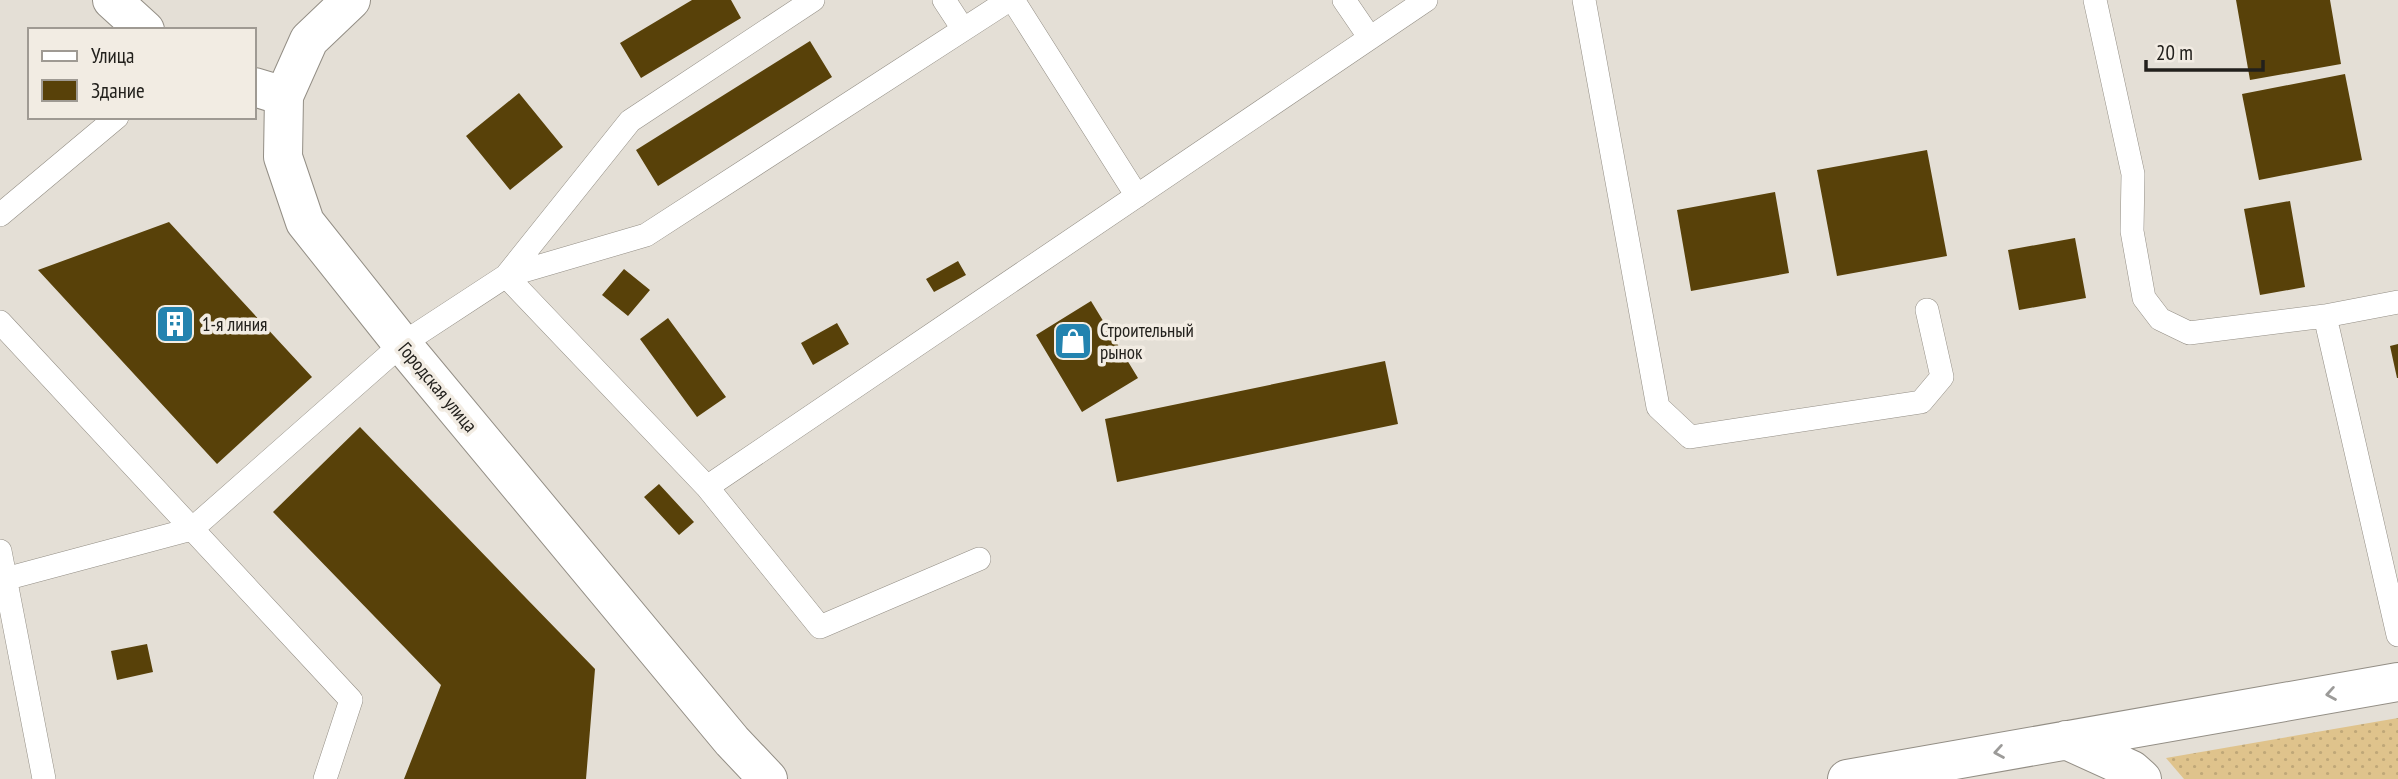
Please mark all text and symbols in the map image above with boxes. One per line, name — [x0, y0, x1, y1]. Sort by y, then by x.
legend — [28, 28, 256, 119]
scale bar — [2146, 28, 2263, 72]
text: 20 m — [2156, 39, 2193, 66]
text: Улица — [91, 42, 134, 69]
text: Здание — [91, 77, 145, 104]
building icon: 1-я линия — [154, 303, 196, 345]
place label: 1-я линия — [202, 312, 267, 336]
place label: Строительный рынок — [1100, 318, 1194, 364]
shop icon: Строительный рынок — [1052, 320, 1094, 362]
street label: Городская улица — [393, 337, 483, 437]
one-way arrow — [2325, 686, 2337, 701]
one-way arrow — [1993, 744, 2005, 759]

